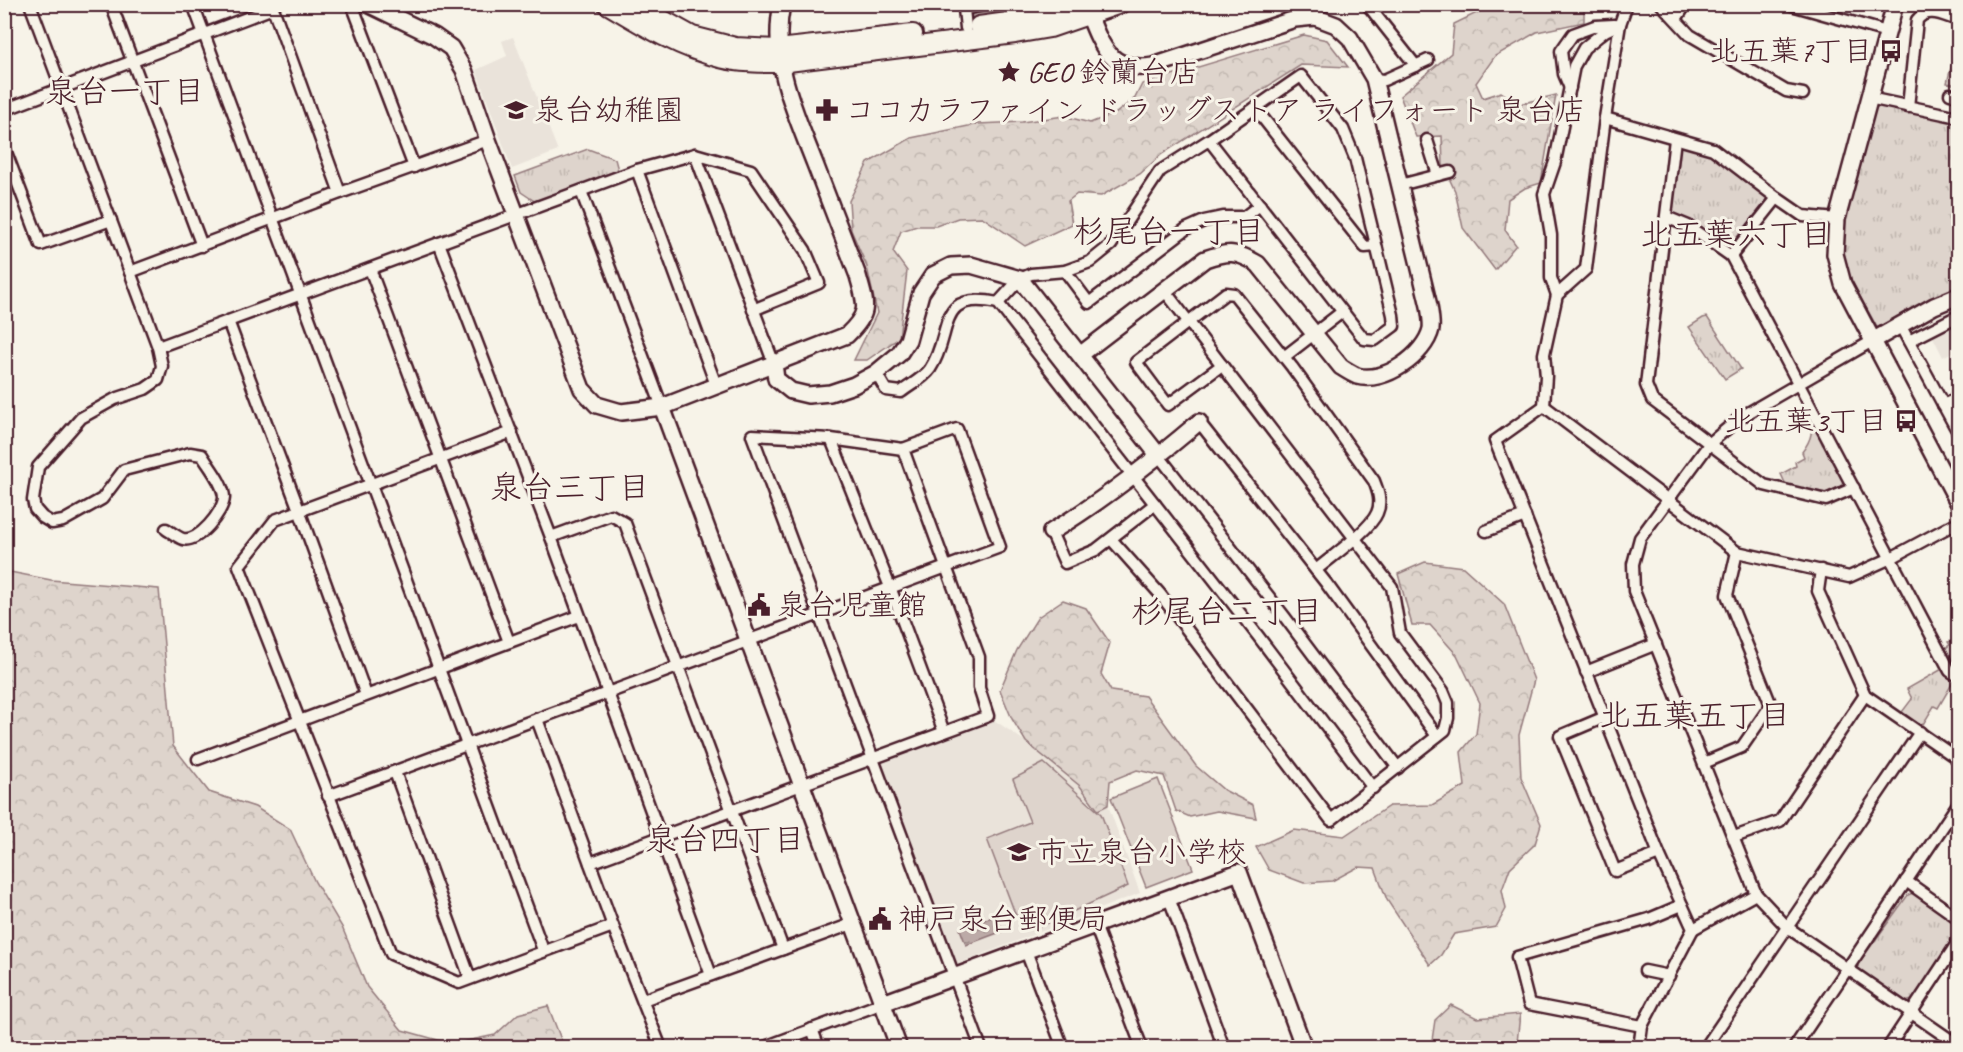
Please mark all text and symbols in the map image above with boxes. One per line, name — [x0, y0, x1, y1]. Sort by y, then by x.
place label: 北五葉7丁目 — [1710, 32, 1873, 70]
bus stop icon: 北五葉7丁目 — [1878, 38, 1904, 64]
place label: GEO 鈴蘭台店 — [1027, 53, 1200, 91]
place icon: GEO 鈴蘭台店 — [996, 59, 1022, 85]
district label: 泉台一丁目 — [45, 71, 205, 112]
place label: 泉台幼稚園 — [534, 91, 684, 129]
place label: ココカラファイン ドラッグストア ライフォート 泉台店 — [845, 91, 1586, 129]
school or university icon: 泉台幼稚園 — [503, 97, 529, 123]
pharmacy icon: ココカラファイン ドラッグストア ライフォート 泉台店 — [814, 97, 840, 123]
district label: 杉尾台一丁目 — [1073, 211, 1265, 252]
district label: 北五葉六丁目 — [1640, 214, 1832, 255]
place label: 北五葉3丁目 — [1725, 402, 1888, 440]
bus stop icon: 北五葉3丁目 — [1893, 408, 1919, 434]
district label: 泉台三丁目 — [490, 467, 650, 508]
place label: 泉台児童館 — [777, 586, 927, 624]
district label: 杉尾台二丁目 — [1131, 591, 1323, 632]
public building icon: 泉台児童館 — [746, 592, 772, 618]
district label: 北五葉五丁目 — [1599, 695, 1791, 736]
district label: 泉台四丁目 — [645, 819, 805, 860]
place label: 市立泉台小学校 — [1037, 833, 1247, 871]
school or university icon: 市立泉台小学校 — [1006, 839, 1032, 865]
place label: 神戸泉台郵便局 — [898, 900, 1108, 938]
public building icon: 神戸泉台郵便局 — [867, 906, 893, 932]

